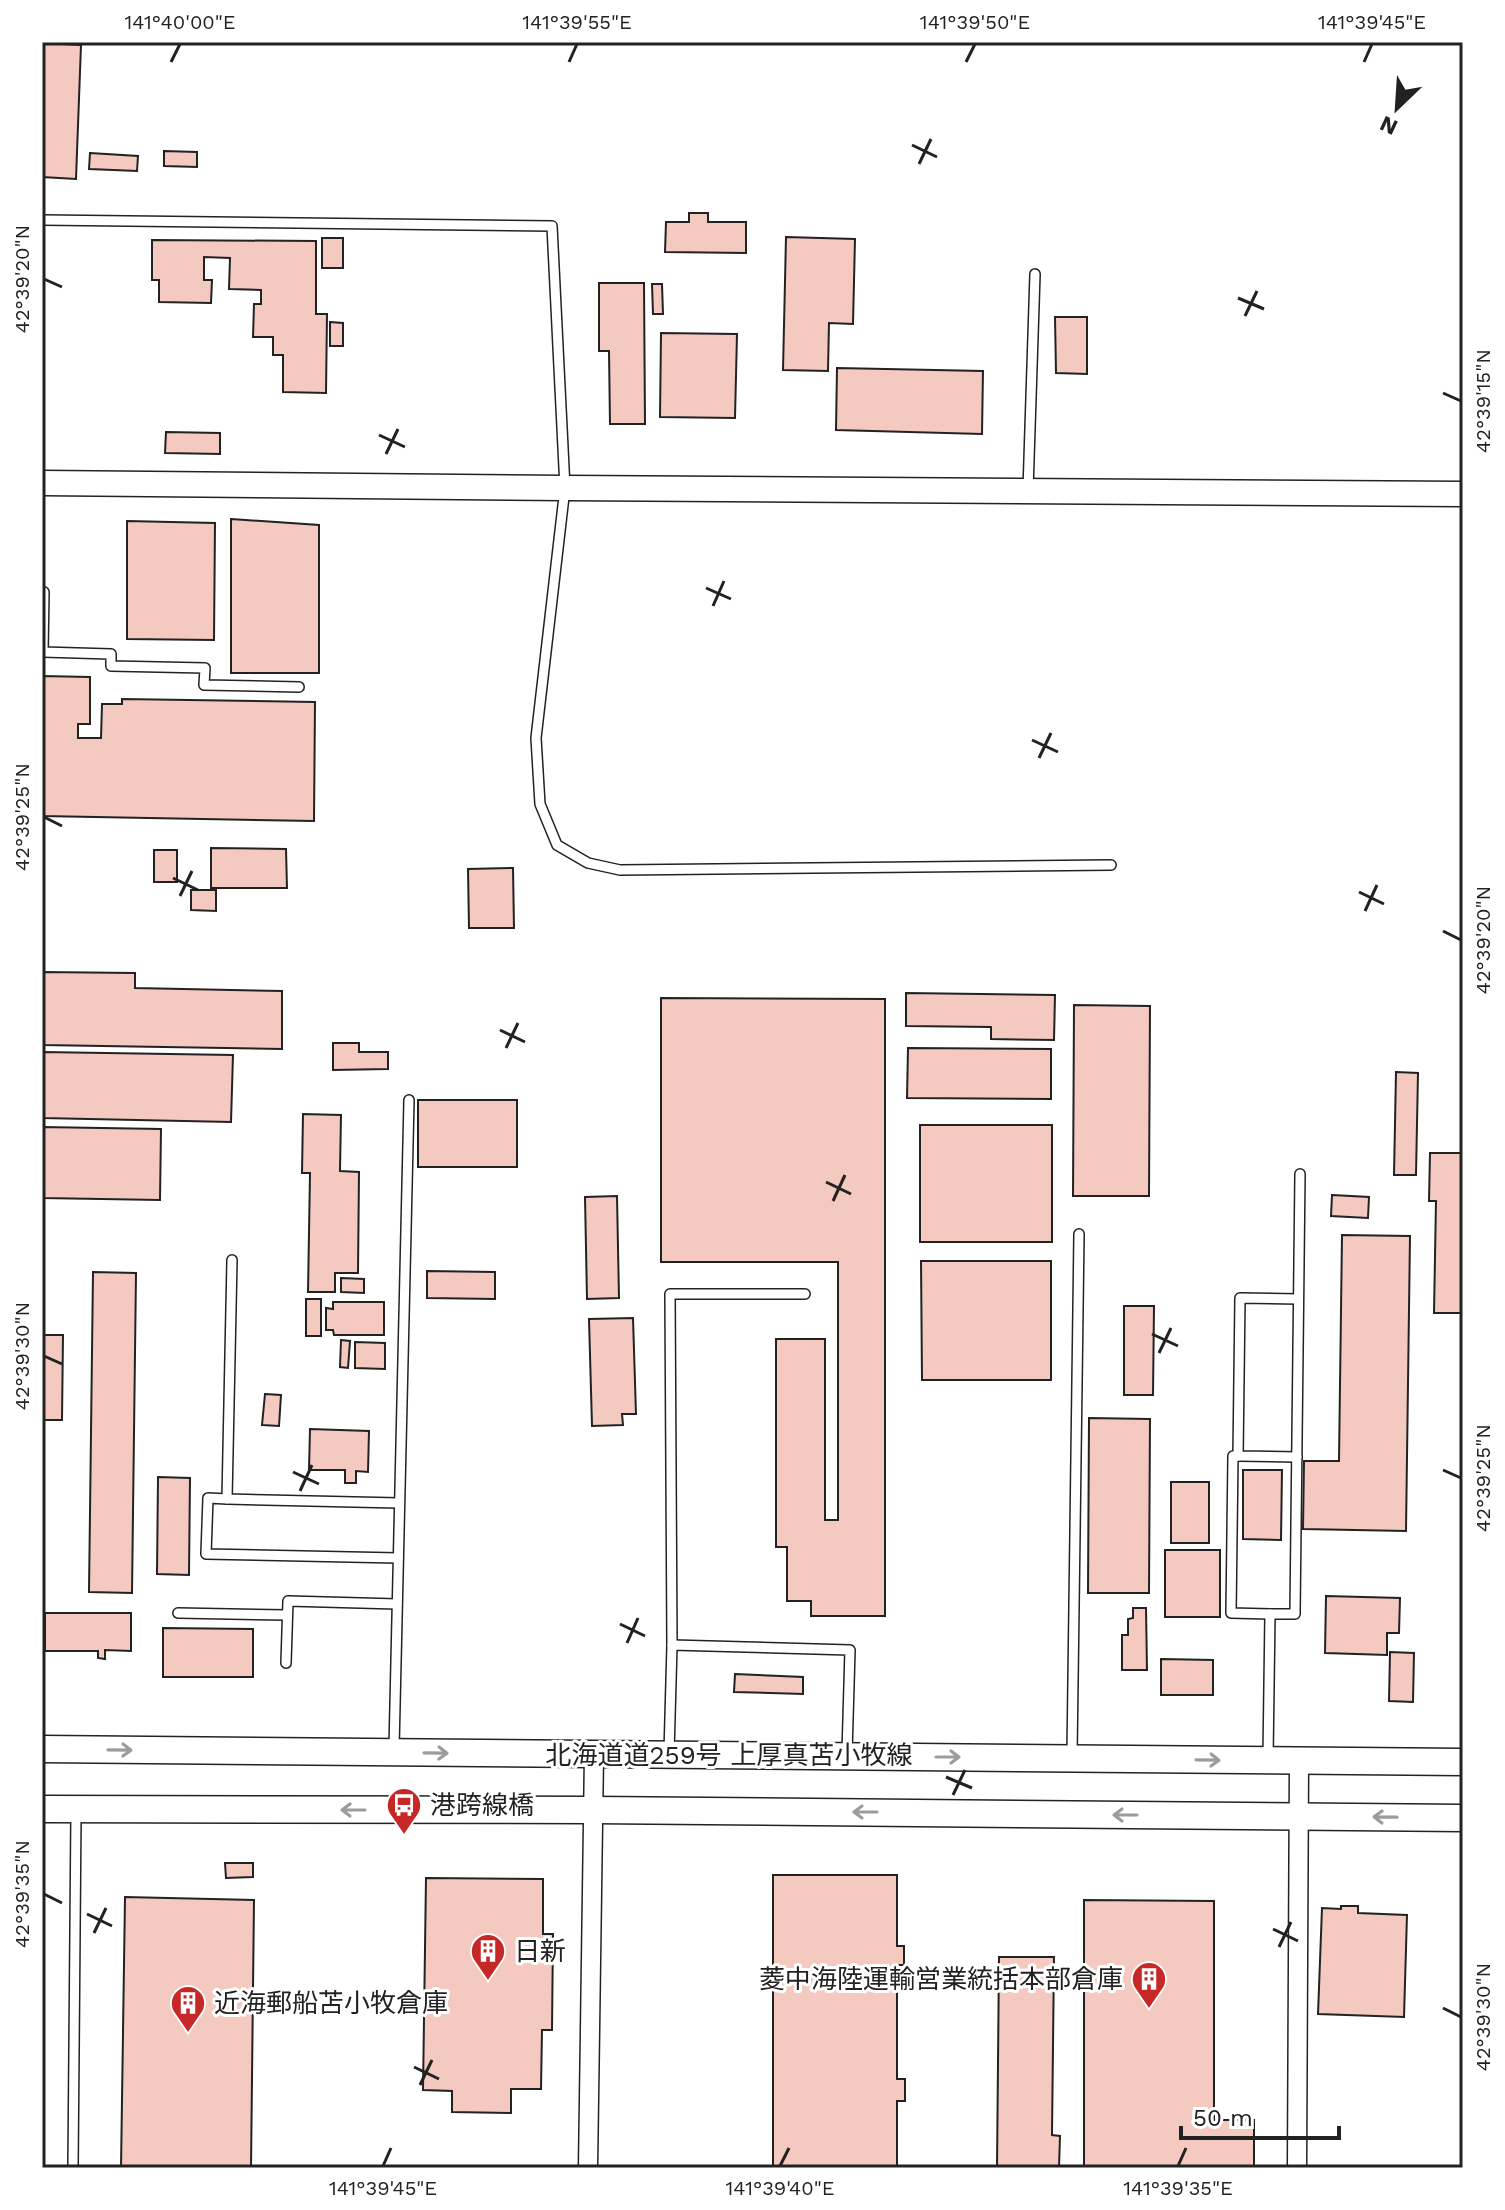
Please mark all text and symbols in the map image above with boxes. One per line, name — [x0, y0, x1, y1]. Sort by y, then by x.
text: 141°40'00"E — [124, 10, 236, 34]
text: 141°39'55"E — [522, 10, 632, 34]
text: 141°39'50"E — [920, 10, 1030, 34]
text: 141°39'45"E — [1318, 10, 1426, 34]
north arrow — [1357, 68, 1437, 148]
text: N — [1376, 111, 1401, 140]
text: 42°39'20"N — [10, 225, 34, 333]
text: 42°39'15"N — [1471, 349, 1495, 453]
text: 42°39'25"N — [10, 763, 34, 871]
text: 42°39'20"N — [1471, 886, 1495, 994]
text: 42°39'30"N — [10, 1302, 34, 1410]
text: 42°39'25"N — [1471, 1424, 1495, 1532]
street label: 北海道道259号 上厚真苫小牧線 — [545, 1740, 913, 1770]
one-way arrow — [106, 1742, 133, 1758]
one-way arrow — [422, 1745, 449, 1761]
one-way arrow — [934, 1749, 961, 1765]
one-way arrow — [1194, 1752, 1221, 1767]
bus stop icon: 港跨線橋 — [385, 1786, 423, 1836]
place label: 港跨線橋 — [430, 1790, 534, 1820]
one-way arrow — [340, 1802, 367, 1818]
one-way arrow — [852, 1805, 879, 1820]
one-way arrow — [1112, 1807, 1139, 1823]
one-way arrow — [1372, 1809, 1399, 1825]
text: 42°39'35"N — [10, 1840, 34, 1948]
building icon: 日新 — [469, 1932, 507, 1982]
place label: 日新 — [514, 1936, 566, 1966]
building icon: 菱中海陸運輸営業統括本部倉庫 — [1130, 1960, 1168, 2010]
text: 42°39'30"N — [1471, 1963, 1495, 2071]
place label: 菱中海陸運輸営業統括本部倉庫 — [759, 1964, 1123, 1994]
building icon: 近海郵船苫小牧倉庫 — [169, 1984, 207, 2034]
place label: 近海郵船苫小牧倉庫 — [214, 1988, 448, 2018]
scale bar — [1181, 2090, 1339, 2140]
text: 50 m — [1193, 2104, 1253, 2132]
text: 141°39'45"E — [329, 2176, 437, 2200]
text: 141°39'40"E — [725, 2176, 835, 2200]
text: 141°39'35"E — [1123, 2176, 1233, 2200]

